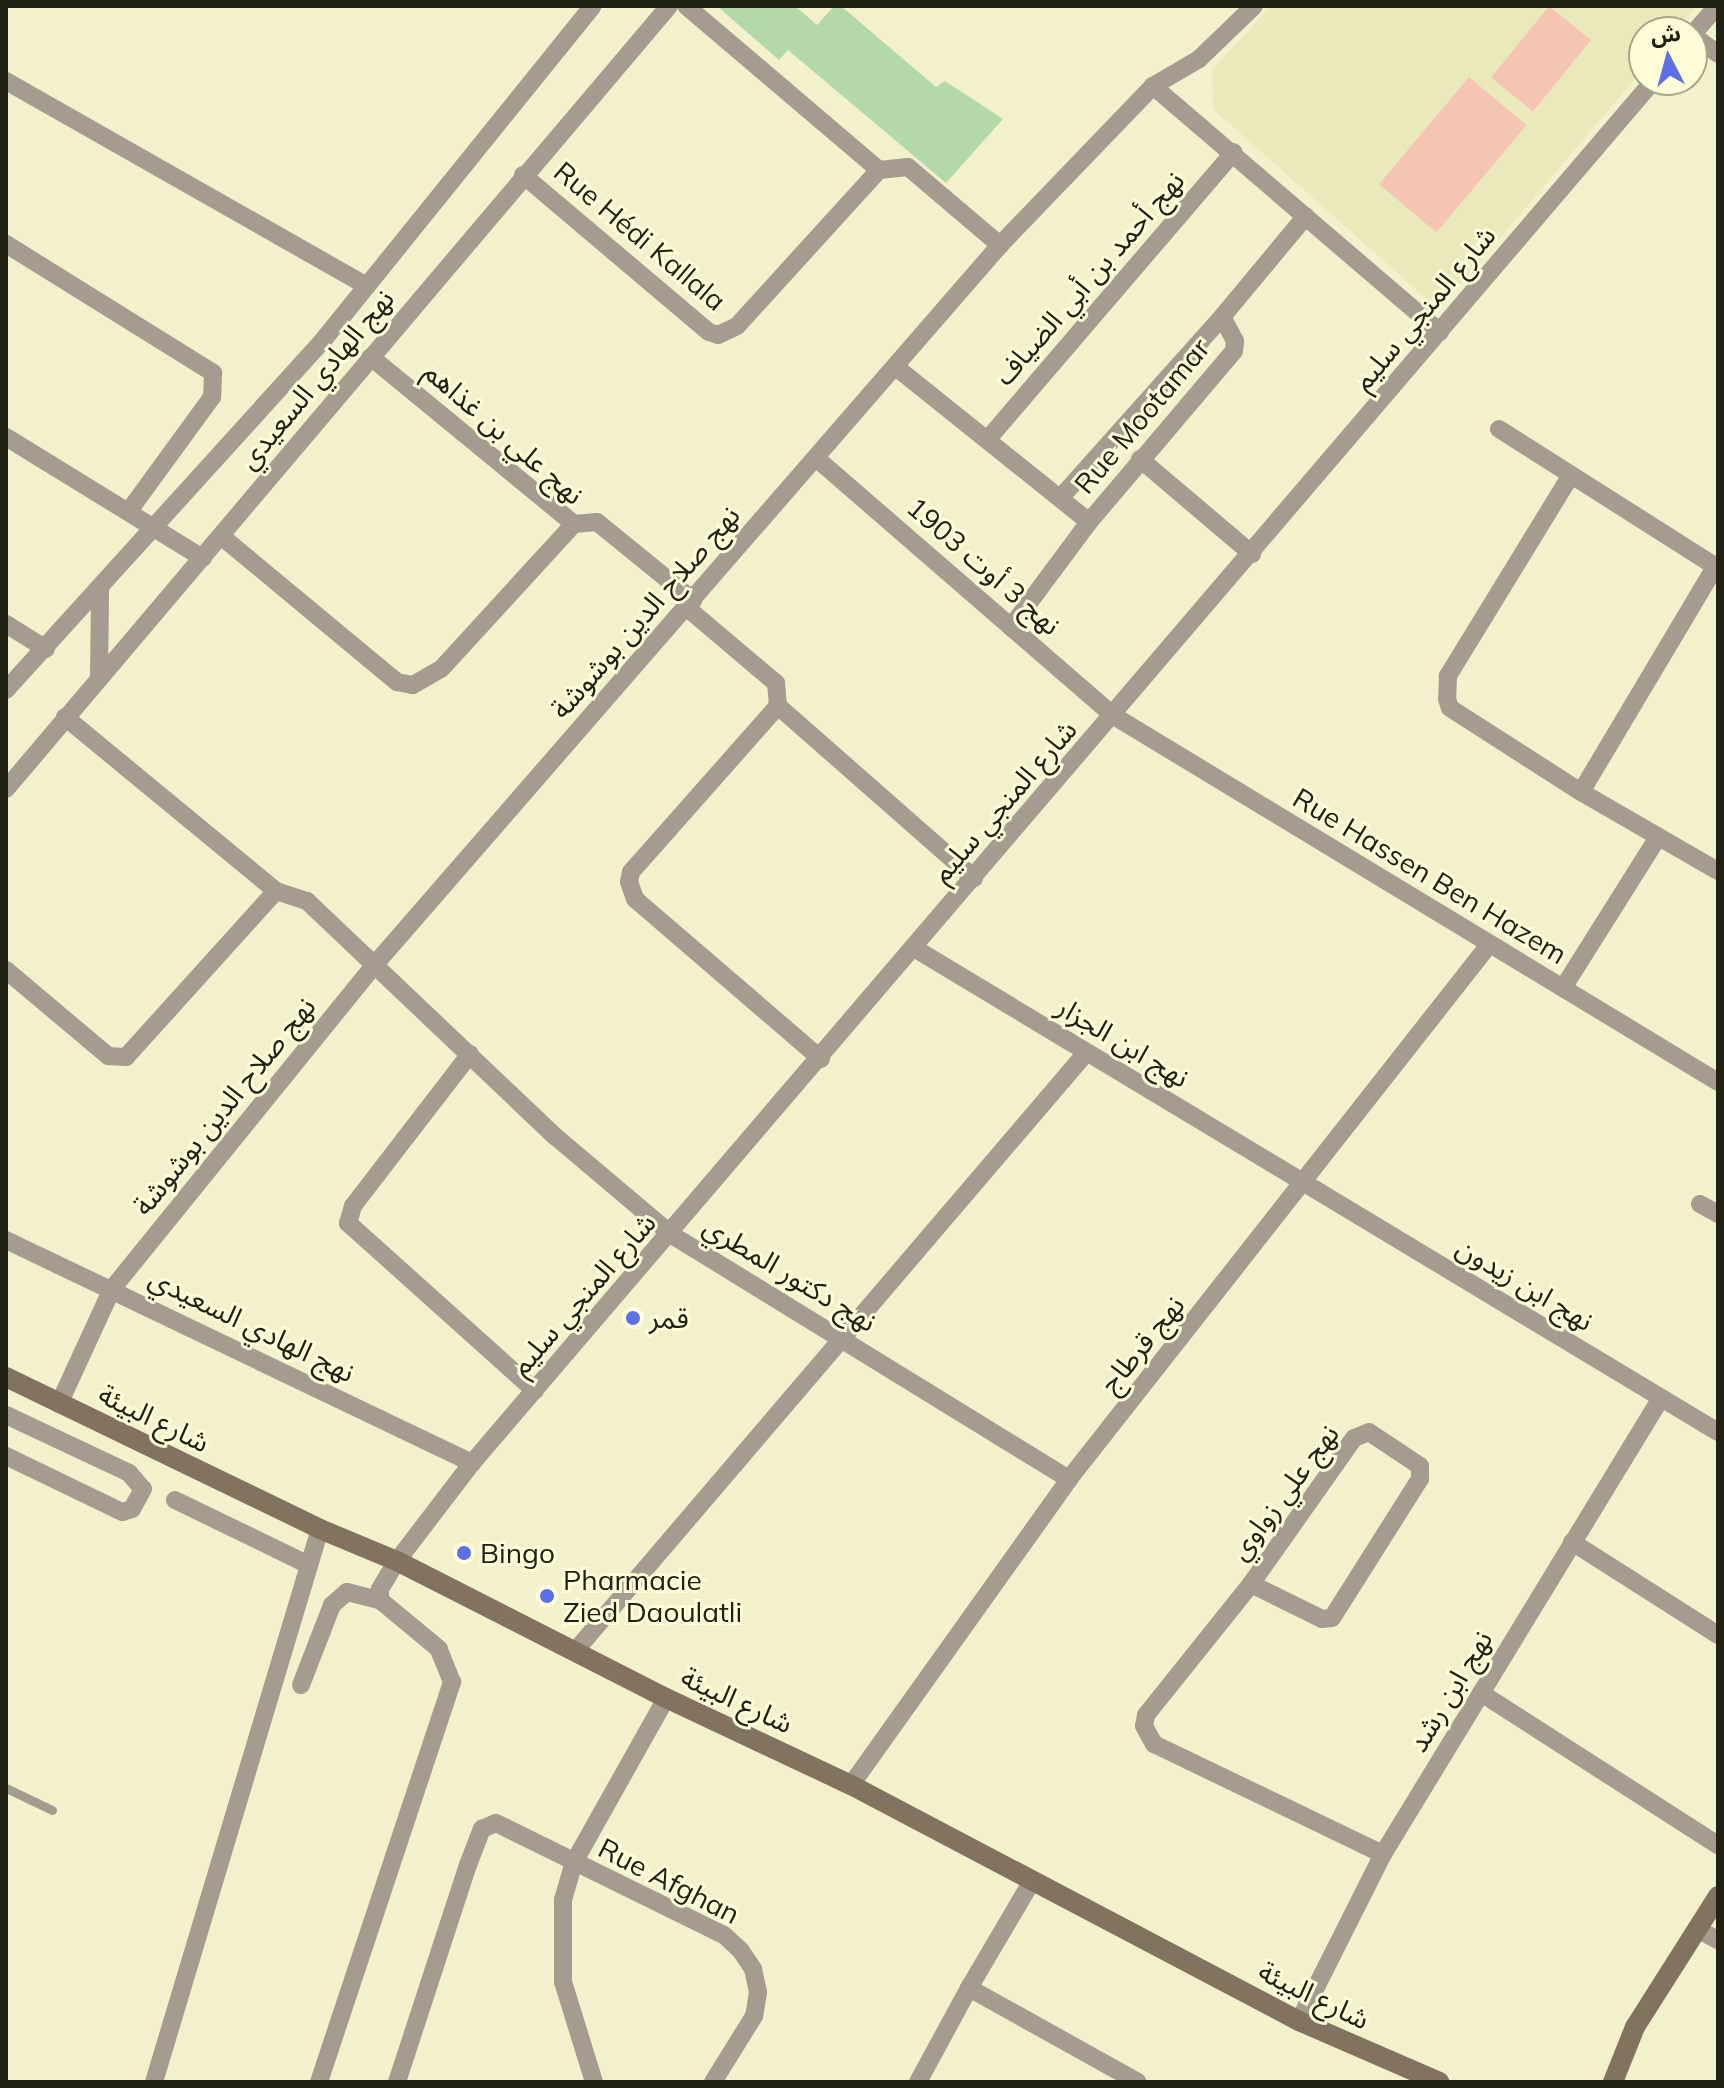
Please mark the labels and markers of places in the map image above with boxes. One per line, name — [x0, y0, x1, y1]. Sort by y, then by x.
place label: قمر — [649, 1301, 689, 1335]
marker: قمر — [624, 1309, 642, 1327]
place label: Bingo — [480, 1536, 555, 1570]
marker: Bingo — [455, 1544, 473, 1562]
place label: Pharmacie Zied Daoulatli — [563, 1563, 742, 1629]
marker: Pharmacie Zied Daoulatli — [538, 1587, 556, 1605]

